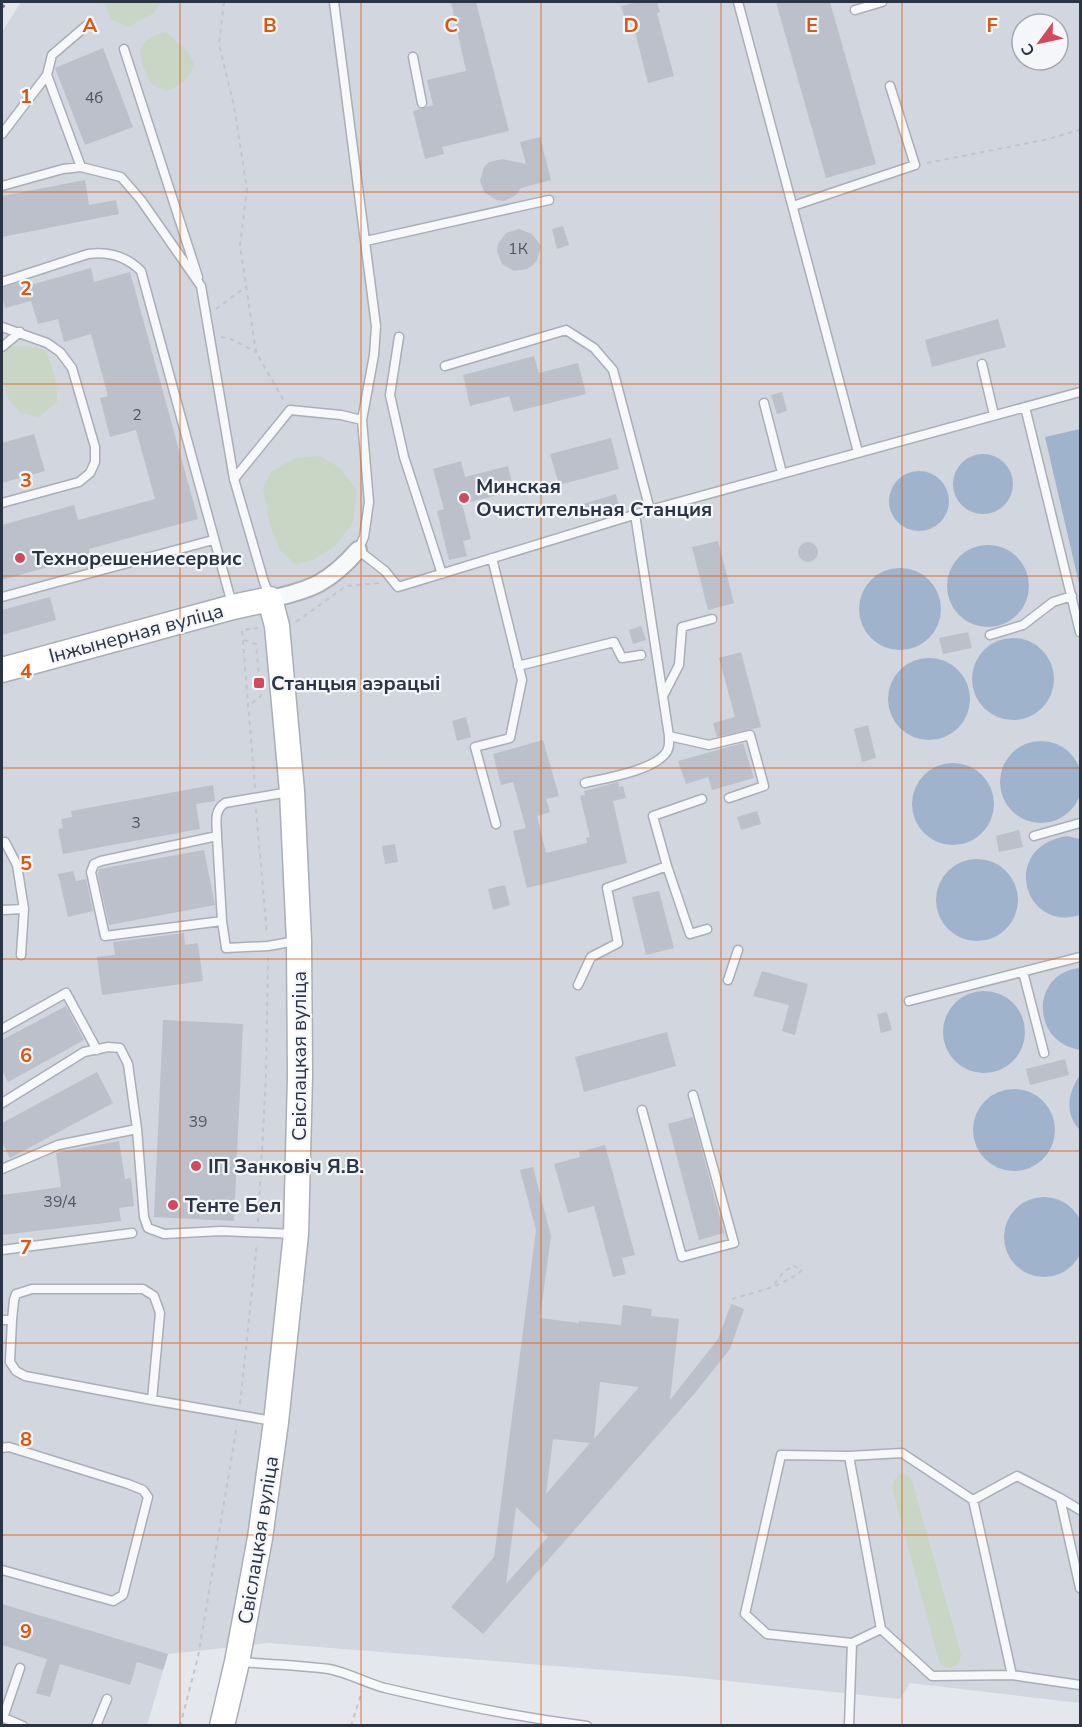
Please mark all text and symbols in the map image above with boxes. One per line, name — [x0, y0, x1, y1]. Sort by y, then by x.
text: A — [83, 12, 98, 39]
text: B — [263, 12, 277, 39]
text: C — [444, 12, 458, 39]
text: D — [623, 12, 639, 39]
text: E — [806, 12, 818, 39]
text: F — [986, 12, 998, 39]
north arrow — [1010, 12, 1070, 72]
text: С — [1016, 39, 1040, 60]
text: 1 — [20, 83, 32, 110]
house number: 4б — [85, 87, 103, 109]
house number: 1К — [508, 238, 529, 260]
text: 2 — [20, 275, 32, 302]
house number: 2 — [132, 404, 142, 426]
text: 3 — [20, 467, 32, 494]
place label: Минская Очистительная Станция — [476, 473, 712, 523]
marker: Минская Очистительная Станция — [457, 491, 471, 505]
place label: Технорешениесервис — [32, 545, 242, 572]
marker: Технорешениесервис — [13, 551, 27, 565]
street label: Інжынерная вуліца — [46, 597, 227, 670]
text: 4 — [20, 658, 32, 685]
place label: Станцыя аэрацыі — [271, 670, 440, 697]
marker: Станцыя аэрацыі — [252, 676, 266, 690]
house number: 3 — [131, 812, 141, 834]
text: 5 — [20, 850, 32, 877]
street label: Свіслацкая вуліца — [286, 971, 313, 1141]
text: 6 — [20, 1042, 32, 1069]
house number: 39 — [188, 1111, 208, 1133]
place label: ІП Занковіч Я.В. — [208, 1153, 364, 1180]
marker: ІП Занковіч Я.В. — [189, 1159, 203, 1173]
house number: 39/4 — [43, 1191, 77, 1213]
place label: Тенте Бел — [185, 1192, 282, 1219]
marker: Тенте Бел — [166, 1198, 180, 1212]
text: 7 — [20, 1234, 32, 1261]
text: 8 — [20, 1426, 32, 1453]
street label: Свіслацкая вуліца — [232, 1454, 285, 1626]
text: 9 — [20, 1618, 32, 1645]

